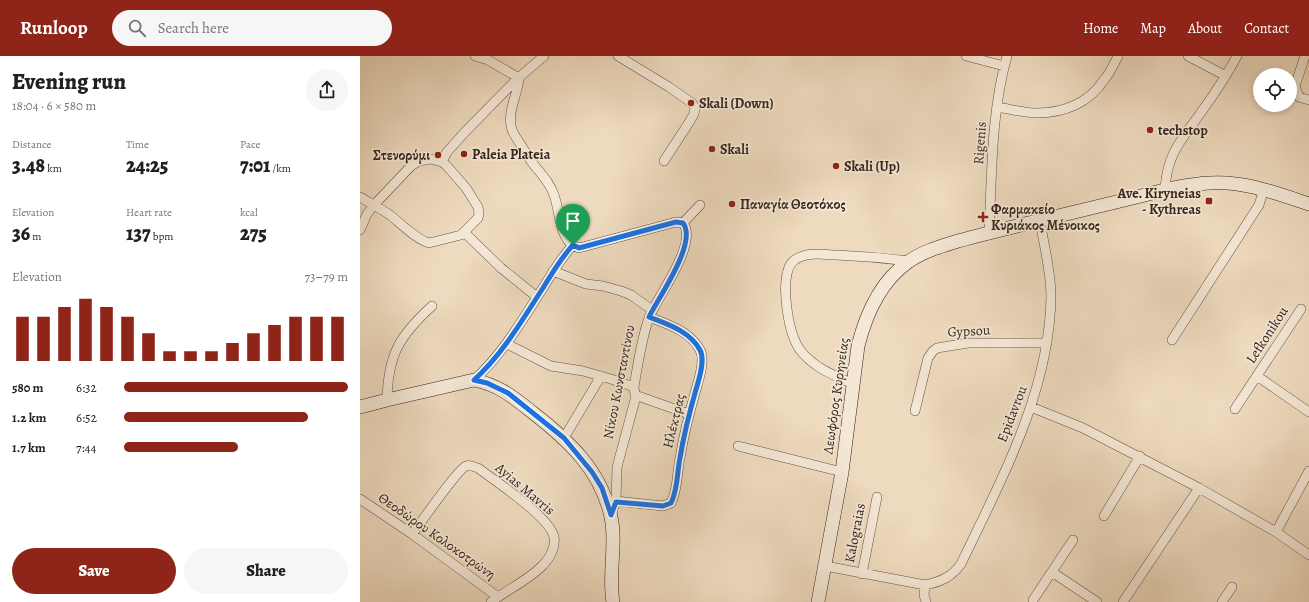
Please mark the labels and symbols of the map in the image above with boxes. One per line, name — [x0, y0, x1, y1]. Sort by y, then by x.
place label: Skali (Down) — [699, 94, 773, 113]
marker: Skali (Down) — [686, 98, 696, 108]
street label: Rigenis — [969, 121, 991, 165]
place label: techstop — [1158, 121, 1208, 140]
marker: techstop — [1145, 125, 1155, 135]
place label: Skali — [720, 140, 749, 159]
marker: Skali — [707, 144, 717, 154]
place label: Paleia Plateia — [472, 145, 551, 164]
place label: Στενορύμι — [373, 146, 430, 165]
marker: Paleia Plateia — [459, 149, 469, 159]
marker: Στενορύμι — [433, 150, 443, 160]
place label: Skali (Up) — [844, 157, 900, 176]
marker: Skali (Up) — [831, 161, 841, 171]
place label: Ave. Kiryneias - Kythreas — [1117, 184, 1201, 219]
place label: Παναγία Θεοτόκος — [740, 195, 846, 214]
marker: Ave. Kiryneias - Kythreas — [1204, 196, 1214, 206]
marker: Παναγία Θεοτόκος — [727, 199, 737, 209]
place label: Φαρμακείο Κυριάκος Μένοικος — [991, 200, 1100, 235]
pin — [556, 204, 590, 245]
marker: Φαρμακείο Κυριάκος Μένοικος — [978, 212, 988, 222]
street label: Lefkonikou — [1241, 302, 1293, 367]
street label: Gypsou — [947, 320, 991, 342]
street label: Νίκου Κωνσταντίνου — [599, 323, 639, 441]
street label: Λεωφόρος Κυρηνείας — [818, 336, 854, 457]
street label: Epidavrou — [992, 382, 1032, 445]
street label: Ηλέκτρας — [658, 392, 690, 450]
street label: Ayias Mavris — [490, 458, 559, 519]
street label: Θεοδώρου Κολοκοτρώνη — [374, 488, 500, 584]
street label: Kalograias — [840, 502, 870, 564]

